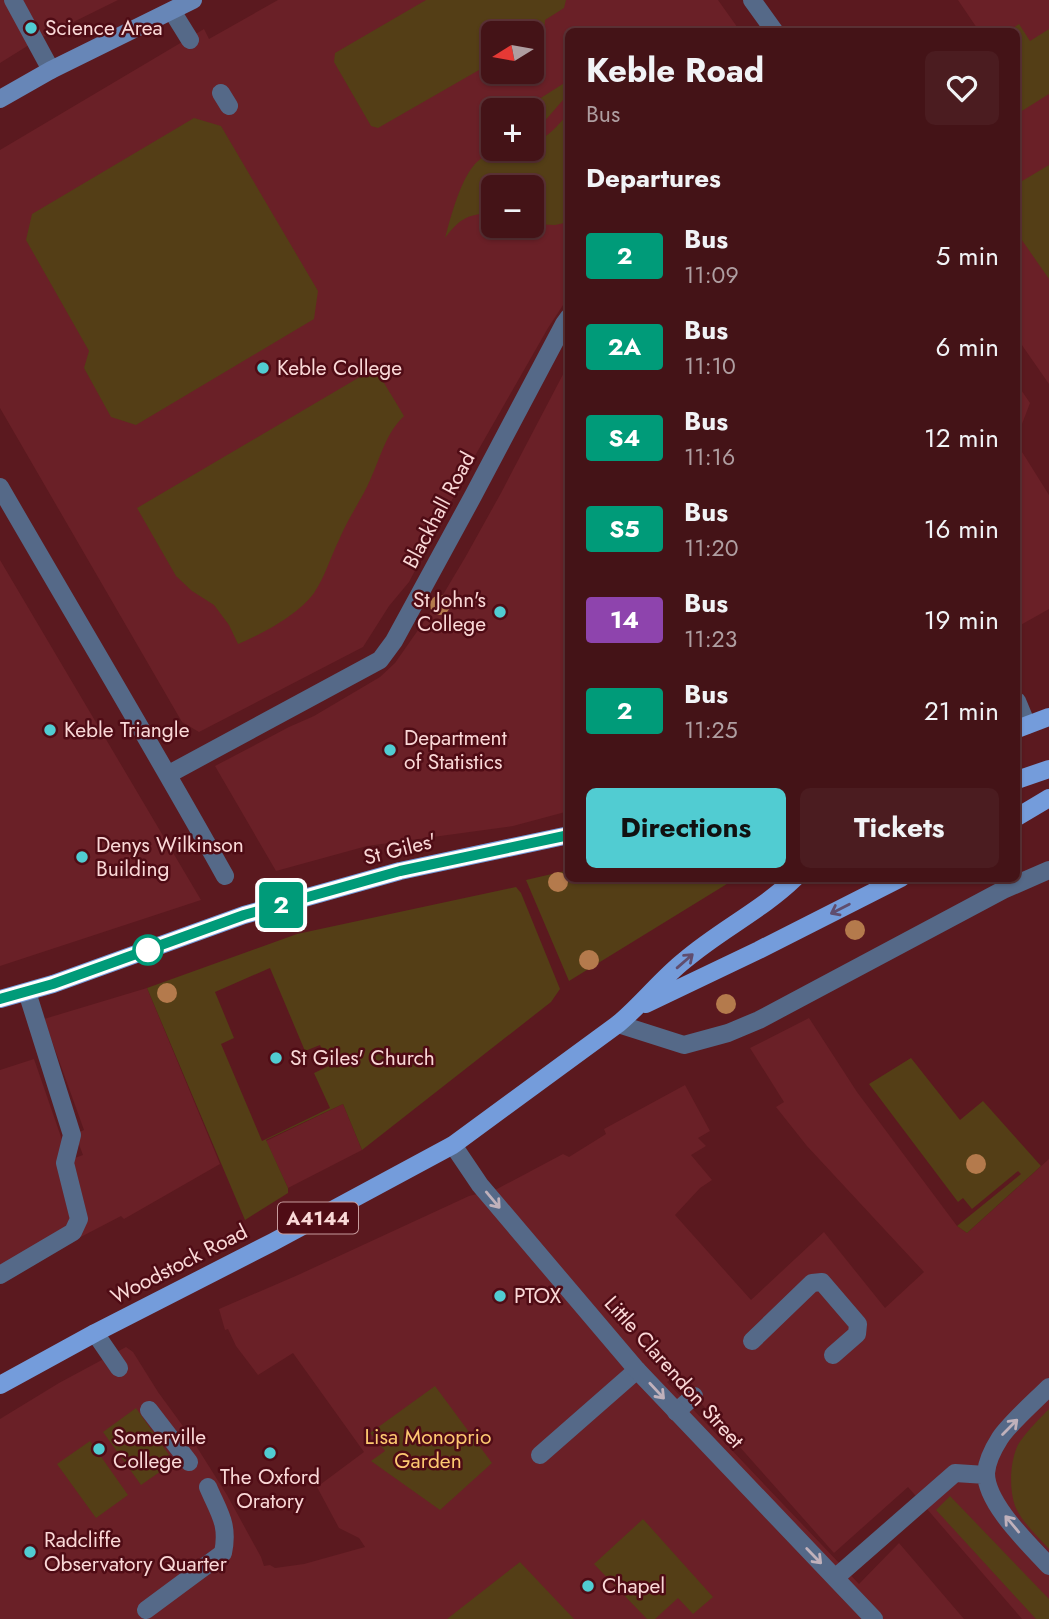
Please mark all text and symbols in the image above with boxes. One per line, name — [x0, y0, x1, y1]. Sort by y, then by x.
place label: Science Area — [45, 13, 163, 43]
marker: Science Area — [23, 20, 39, 36]
north arrow — [481, 21, 544, 84]
map controls — [481, 21, 544, 238]
text: Keble Road — [586, 47, 764, 94]
button: heart — [925, 51, 999, 125]
text: Bus — [586, 97, 620, 131]
button: + — [481, 98, 544, 161]
text: Departures — [586, 159, 721, 197]
button: − — [481, 175, 544, 238]
text: Bus — [684, 220, 728, 258]
text: 5 min — [936, 237, 999, 275]
text: 2 — [617, 238, 632, 273]
text: 11:09 — [684, 258, 739, 292]
text: Bus — [684, 311, 728, 349]
text: 6 min — [936, 328, 999, 366]
text: 2A — [608, 329, 641, 364]
text: 11:10 — [684, 349, 736, 383]
place label: Keble College — [277, 353, 402, 383]
marker: Keble College — [255, 360, 271, 376]
text: Bus — [684, 402, 728, 440]
text: 12 min — [924, 419, 999, 457]
text: S4 — [609, 420, 640, 455]
text: 11:16 — [684, 440, 735, 474]
street label: Blackhall Road — [396, 446, 482, 574]
text: Bus — [684, 493, 728, 531]
text: 16 min — [924, 510, 999, 548]
text: S5 — [609, 511, 640, 546]
text: 11:20 — [684, 531, 739, 565]
text: Bus — [684, 584, 728, 622]
place label: St John's College — [413, 585, 486, 639]
text: 19 min — [924, 601, 999, 639]
text: 14 — [610, 602, 639, 637]
marker: St John's College — [492, 604, 508, 620]
text: 11:23 — [684, 622, 737, 656]
text: Bus — [684, 675, 728, 713]
text: 21 min — [924, 692, 999, 730]
text: 2 — [617, 693, 632, 728]
text: 11:25 — [684, 713, 738, 747]
place label: Keble Triangle — [64, 715, 190, 745]
marker: Keble Triangle — [42, 722, 58, 738]
place label: Department of Statistics — [404, 723, 507, 777]
marker: Department of Statistics — [382, 742, 398, 758]
button: Directions — [586, 788, 786, 868]
button: Tickets — [800, 788, 999, 868]
street label: St Giles' — [360, 825, 440, 873]
place label: Denys Wilkinson Building — [96, 830, 244, 884]
marker: Denys Wilkinson Building — [74, 849, 90, 865]
line badge: 2 — [258, 882, 304, 928]
text: 2 — [273, 887, 289, 922]
one-way arrow — [830, 903, 851, 917]
unlabelled marker — [133, 935, 163, 965]
one-way arrow — [676, 953, 694, 969]
place label: St Giles' Church — [290, 1043, 435, 1073]
marker: St Giles' Church — [268, 1050, 284, 1066]
one-way arrow — [485, 1191, 501, 1209]
road number: A4144 — [278, 1202, 358, 1234]
street label: Woodstock Road — [105, 1217, 253, 1311]
place label: PTOX — [514, 1281, 562, 1311]
marker: PTOX — [492, 1288, 508, 1304]
street label: Little Clarendon Street — [597, 1289, 751, 1455]
one-way arrow — [648, 1382, 665, 1399]
one-way arrow — [1001, 1418, 1018, 1435]
place label: Somerville College — [113, 1422, 206, 1476]
park label: Lisa Monoprio Garden — [365, 1422, 491, 1476]
marker: Somerville College — [91, 1441, 107, 1457]
marker: The Oxford Oratory — [262, 1445, 278, 1461]
place label: The Oxford Oratory — [220, 1462, 320, 1516]
one-way arrow — [1004, 1515, 1020, 1533]
place label: Radcliffe Observatory Quarter — [44, 1525, 228, 1579]
marker: Radcliffe Observatory Quarter — [22, 1544, 38, 1560]
one-way arrow — [806, 1547, 822, 1565]
place label: Chapel — [602, 1571, 665, 1601]
marker: Chapel — [580, 1578, 596, 1594]

